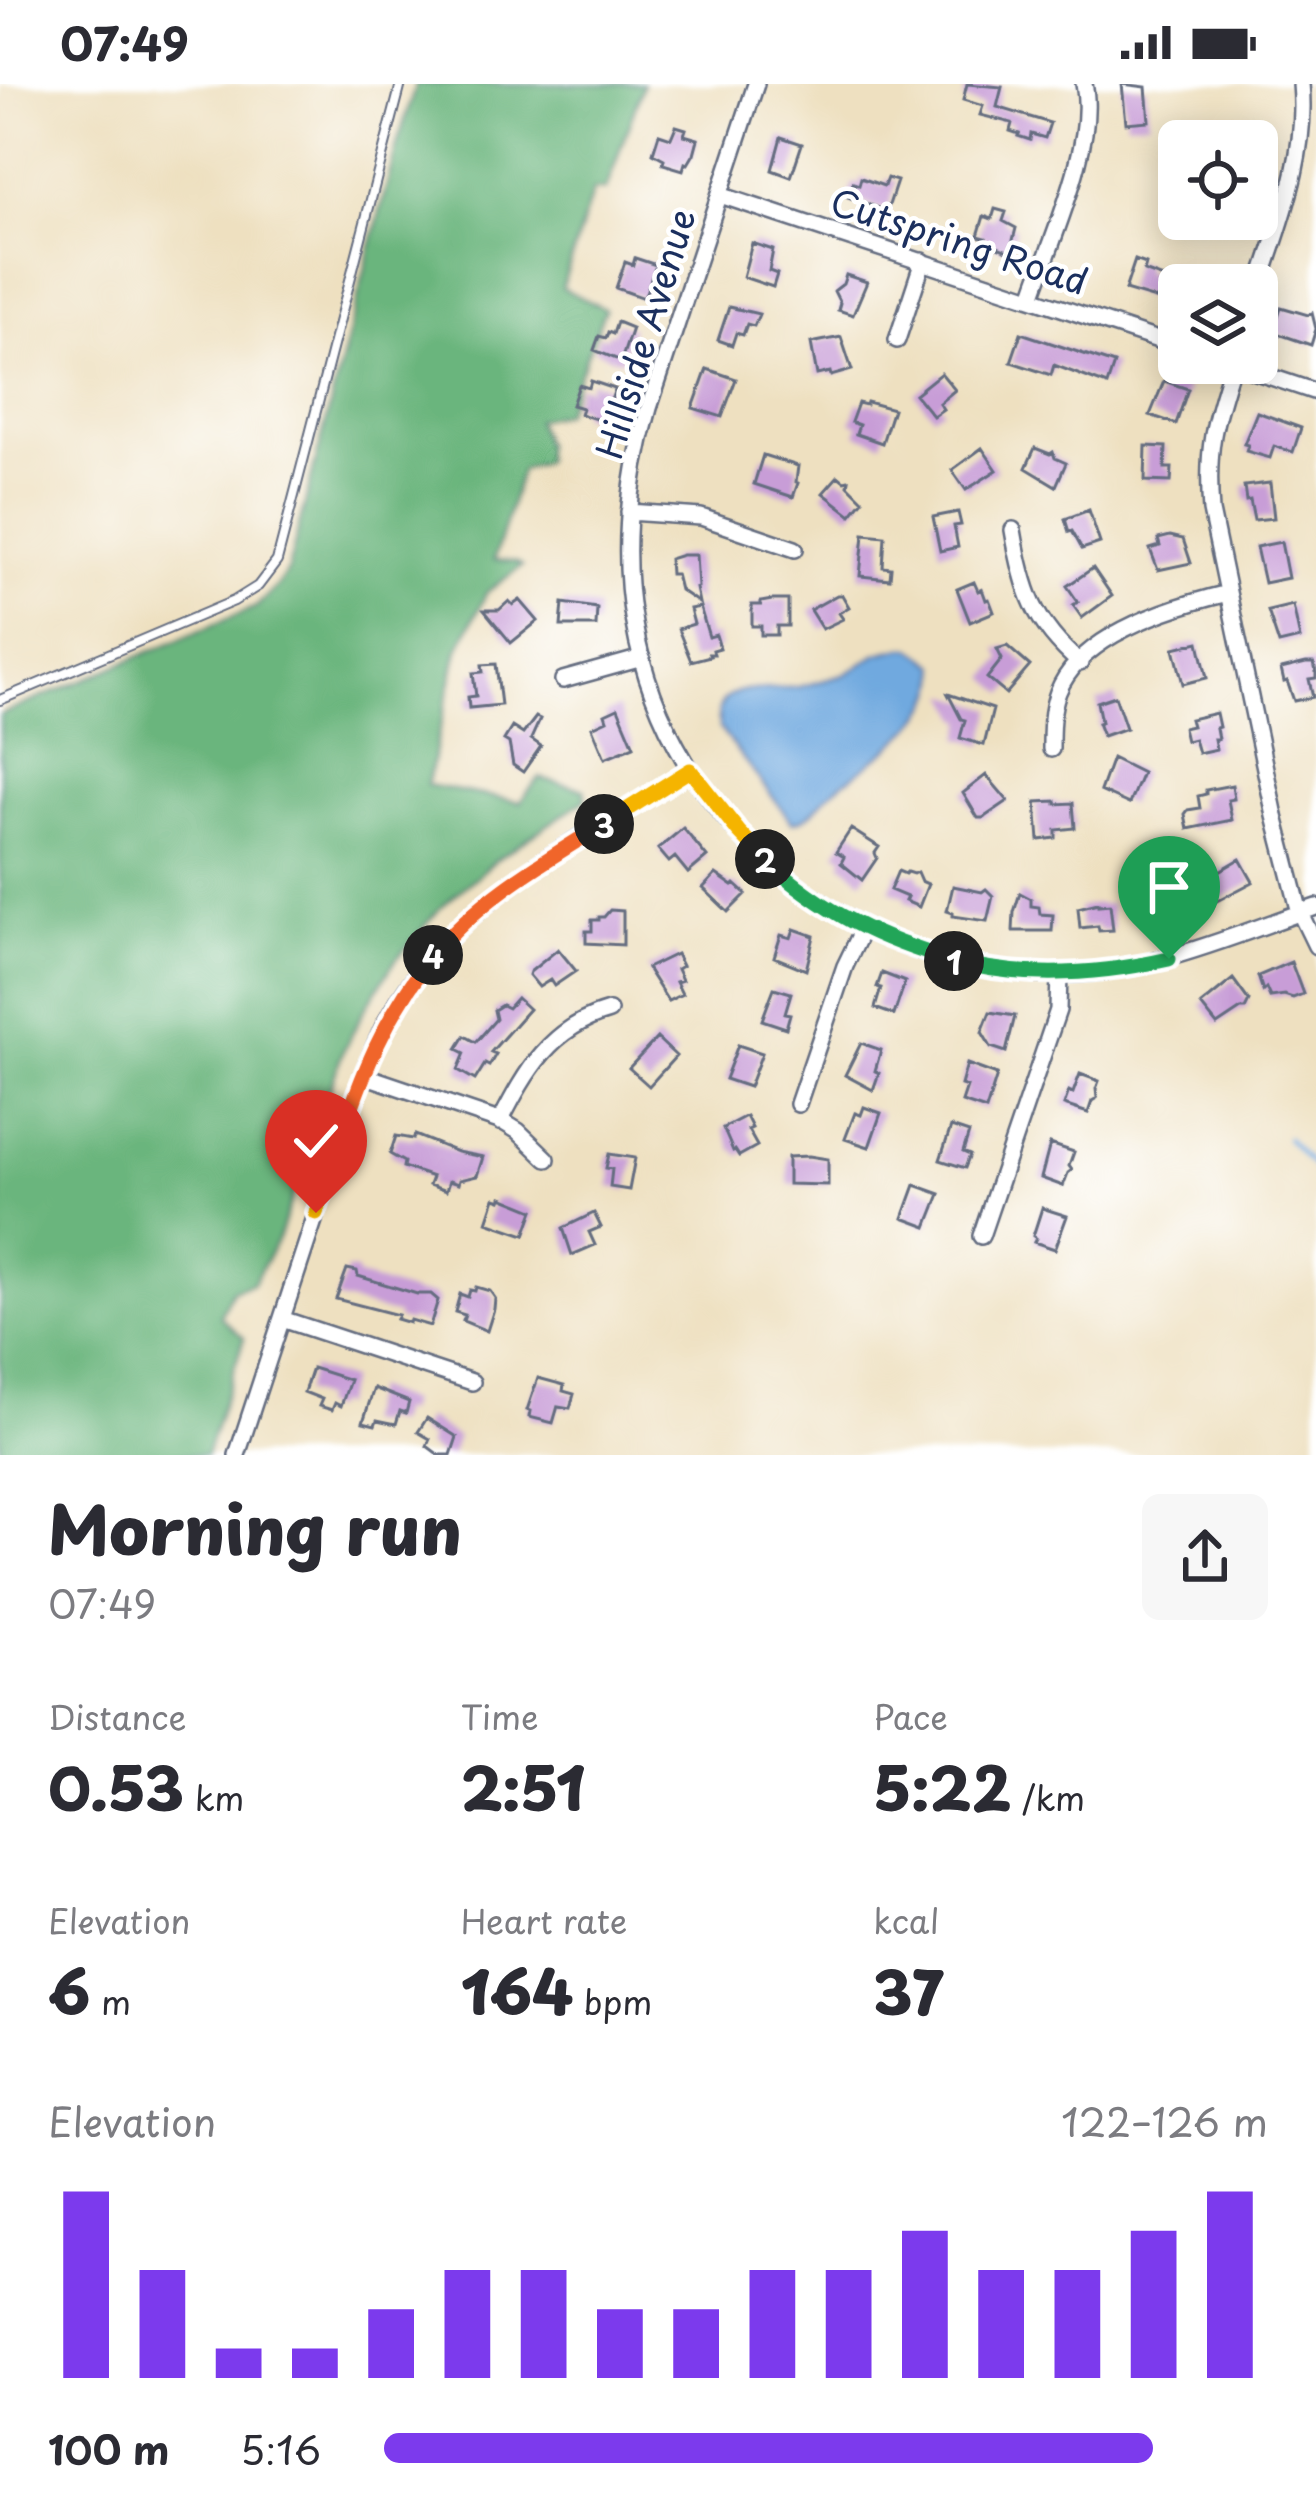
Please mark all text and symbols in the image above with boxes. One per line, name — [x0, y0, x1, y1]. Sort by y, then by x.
text: 07:49 — [60, 8, 189, 76]
map controls — [1158, 120, 1278, 384]
button: locate — [1158, 120, 1278, 240]
street label: Cutspring Road — [824, 173, 1095, 307]
street label: Hillside Avenue — [580, 202, 708, 465]
button: layers — [1158, 264, 1278, 384]
pin: 3 — [574, 794, 634, 854]
text: 3 — [593, 799, 615, 849]
pin: 2 — [735, 829, 795, 889]
text: 2 — [753, 834, 777, 884]
pin — [1118, 836, 1220, 959]
icon: arrive — [1136, 854, 1202, 920]
pin: 4 — [403, 925, 463, 985]
text: 4 — [422, 930, 444, 980]
pin: 1 — [924, 931, 984, 991]
text: 1 — [946, 936, 962, 986]
pin — [265, 1090, 367, 1213]
icon: check — [283, 1108, 349, 1174]
text: Morning run — [48, 1478, 462, 1577]
button: share — [1142, 1494, 1268, 1620]
text: 07:49 — [48, 1573, 156, 1632]
text: Distance — [48, 1691, 186, 1741]
text: Time — [461, 1691, 539, 1741]
text: Pace — [873, 1691, 948, 1741]
text: 0.53 — [48, 1741, 184, 1831]
text: 2:51 — [461, 1741, 585, 1831]
text: 5:22 — [873, 1741, 1011, 1831]
text: km — [184, 1772, 244, 1822]
text: /km — [1011, 1772, 1085, 1822]
text: Elevation — [48, 1895, 190, 1945]
text: Heart rate — [461, 1895, 627, 1945]
text: kcal — [873, 1895, 939, 1945]
text: 6 — [48, 1945, 90, 2035]
text: 164 — [461, 1945, 573, 2035]
text: 37 — [873, 1945, 943, 2035]
text: m — [90, 1976, 131, 2026]
text: bpm — [573, 1976, 652, 2026]
text: Elevation — [48, 2091, 216, 2150]
text: 122–126 m — [1061, 2091, 1268, 2150]
text: 100 m — [48, 2419, 170, 2478]
text: 5:16 — [240, 2419, 321, 2478]

